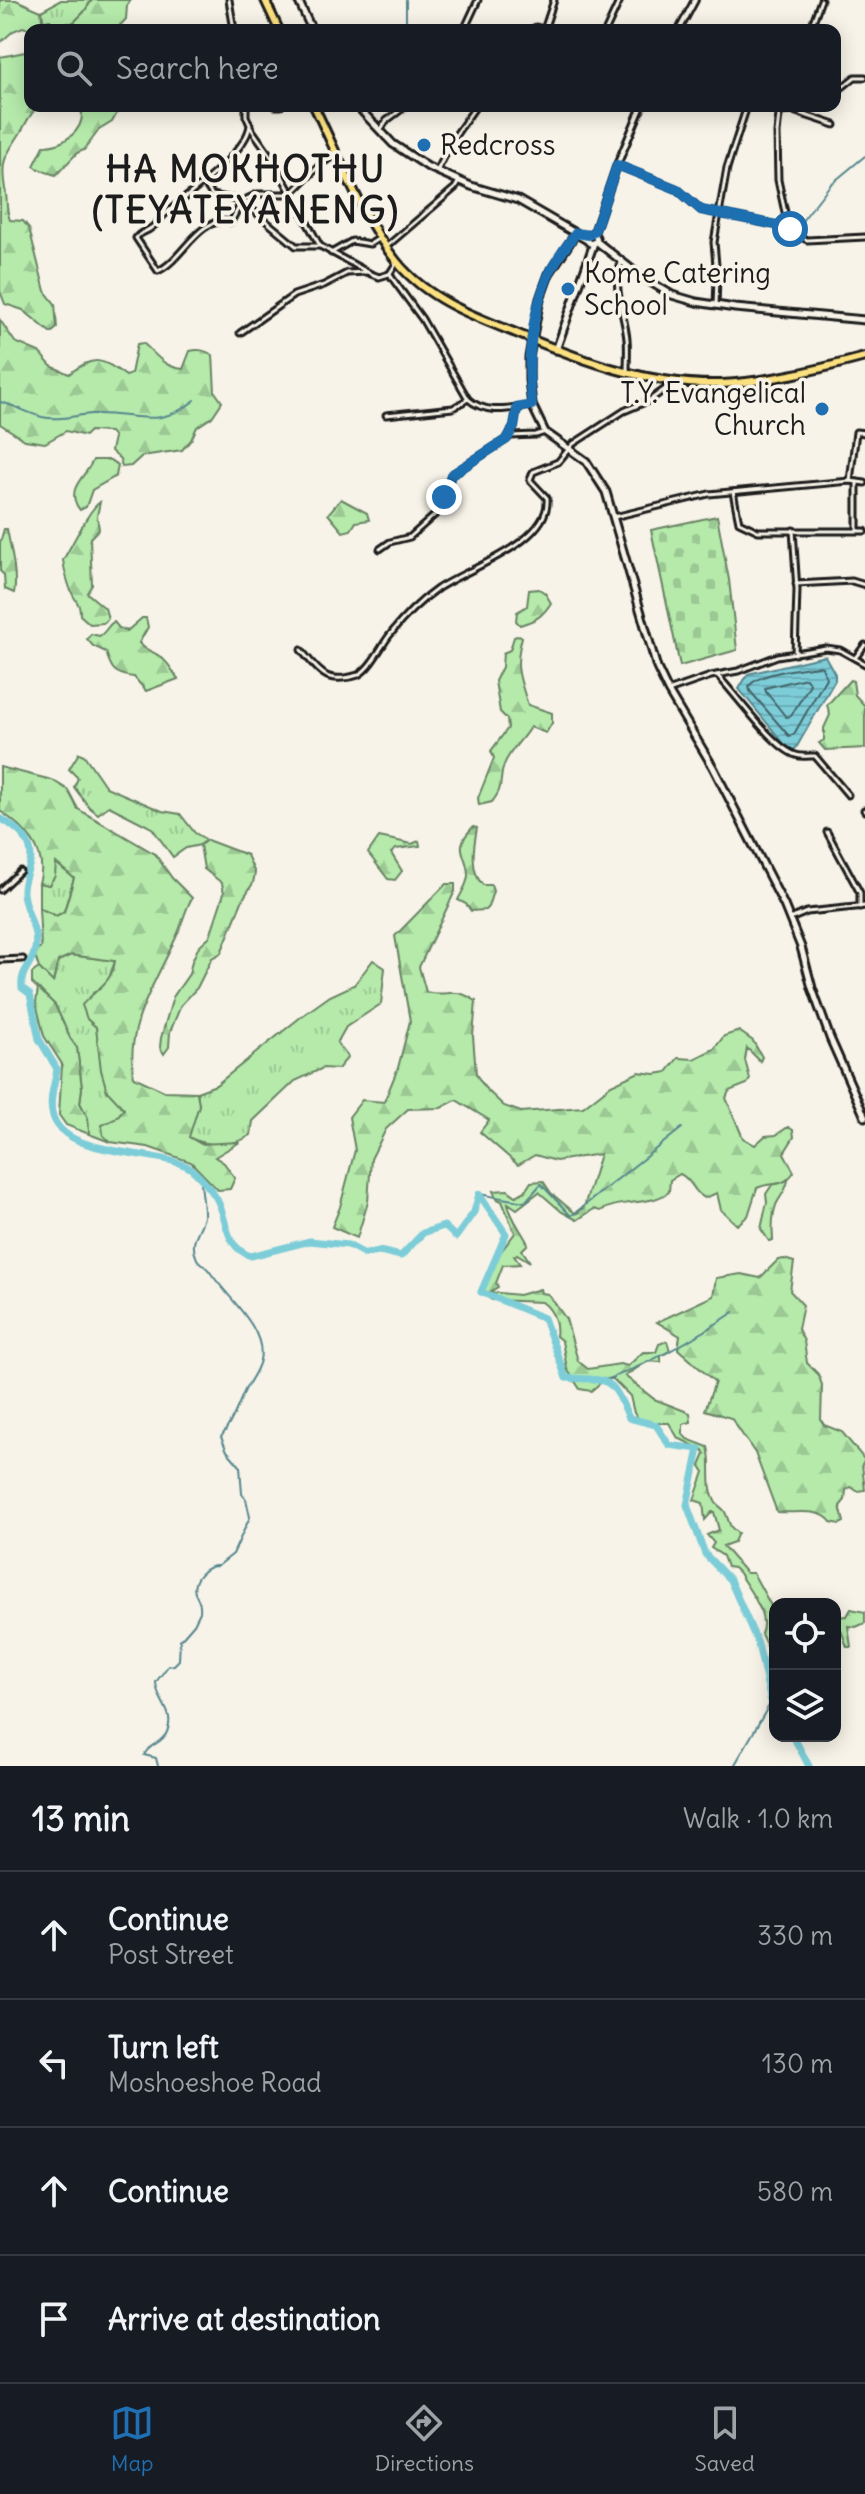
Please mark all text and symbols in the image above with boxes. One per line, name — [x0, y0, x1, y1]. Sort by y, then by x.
search box — [24, 24, 841, 112]
icon: search — [52, 46, 96, 90]
text: Search here — [116, 49, 279, 87]
place label: Redcross — [440, 127, 555, 163]
marker: Redcross — [415, 136, 433, 154]
district label: HA MOKHOTHU (TEYATEYANENG) — [92, 147, 400, 233]
route start — [772, 211, 808, 247]
place label: Kome Catering School — [584, 255, 771, 323]
marker: Kome Catering School — [559, 280, 577, 298]
place label: T.Y. Evangelical Church — [620, 375, 806, 443]
marker: T.Y. Evangelical Church — [813, 400, 831, 418]
route end — [426, 479, 462, 515]
map controls — [769, 1598, 841, 1742]
button: locate — [769, 1598, 841, 1670]
button: layers — [769, 1670, 841, 1742]
text: 13 min — [32, 1797, 130, 1840]
text: Walk · 1.0 km — [683, 1802, 833, 1835]
text: Continue — [108, 1900, 229, 1938]
icon: ahead — [32, 1913, 76, 1957]
text: 330 m — [757, 1919, 833, 1952]
text: Post Street — [108, 1938, 234, 1971]
text: Turn left — [108, 2028, 219, 2066]
icon: left — [32, 2041, 76, 2085]
text: 130 m — [762, 2047, 833, 2080]
text: Moshoeshoe Road — [108, 2066, 322, 2099]
icon: ahead — [32, 2169, 76, 2213]
text: Continue — [108, 2172, 229, 2210]
text: 580 m — [757, 2175, 833, 2208]
icon: arrive — [32, 2297, 76, 2341]
text: Arrive at destination — [108, 2300, 380, 2338]
tab: Map — [110, 2401, 154, 2477]
tab: Directions — [375, 2401, 474, 2477]
tab: Saved — [694, 2401, 755, 2477]

